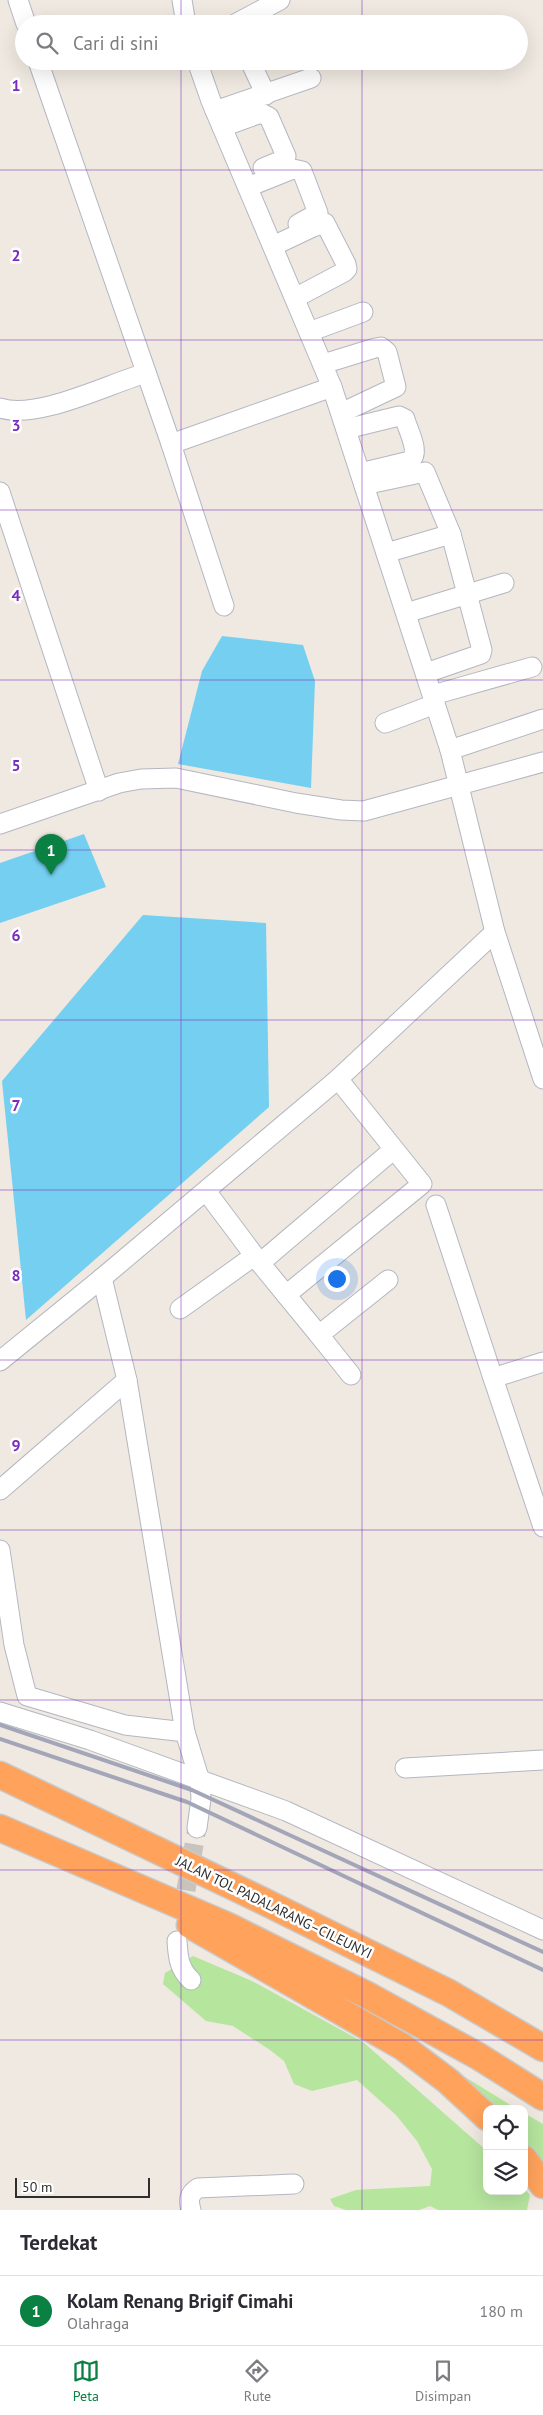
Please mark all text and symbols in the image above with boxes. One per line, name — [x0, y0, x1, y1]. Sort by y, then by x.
search box — [15, 15, 528, 70]
icon: search — [33, 29, 61, 57]
text: Cari di sini — [73, 31, 159, 55]
text: 1 — [11, 75, 21, 95]
text: 2 — [11, 245, 21, 265]
text: 3 — [11, 415, 21, 435]
text: 4 — [11, 585, 21, 605]
text: 5 — [11, 755, 21, 775]
pin: 1 — [35, 834, 67, 875]
text: 6 — [11, 925, 21, 945]
text: 7 — [11, 1095, 21, 1115]
text: 8 — [11, 1265, 21, 1285]
your location — [324, 1266, 350, 1292]
text: 9 — [11, 1435, 21, 1455]
street label: JALAN TOL PADALARANG–CILEUNYI — [172, 1851, 375, 1962]
map controls — [483, 2105, 528, 2195]
button: locate — [483, 2105, 528, 2150]
button: layers — [483, 2150, 528, 2195]
scale bar — [15, 2175, 150, 2198]
text: 50 m — [22, 2178, 52, 2196]
text: Terdekat — [20, 2229, 97, 2256]
text: Kolam Renang Brigif Cimahi — [67, 2289, 293, 2313]
text: 1 — [31, 2301, 41, 2321]
text: 180 m — [480, 2301, 523, 2321]
text: Olahraga — [67, 2313, 129, 2333]
tab: Peta — [72, 2357, 100, 2405]
tab: Rute — [243, 2357, 271, 2405]
tab: Disimpan — [415, 2357, 471, 2405]

